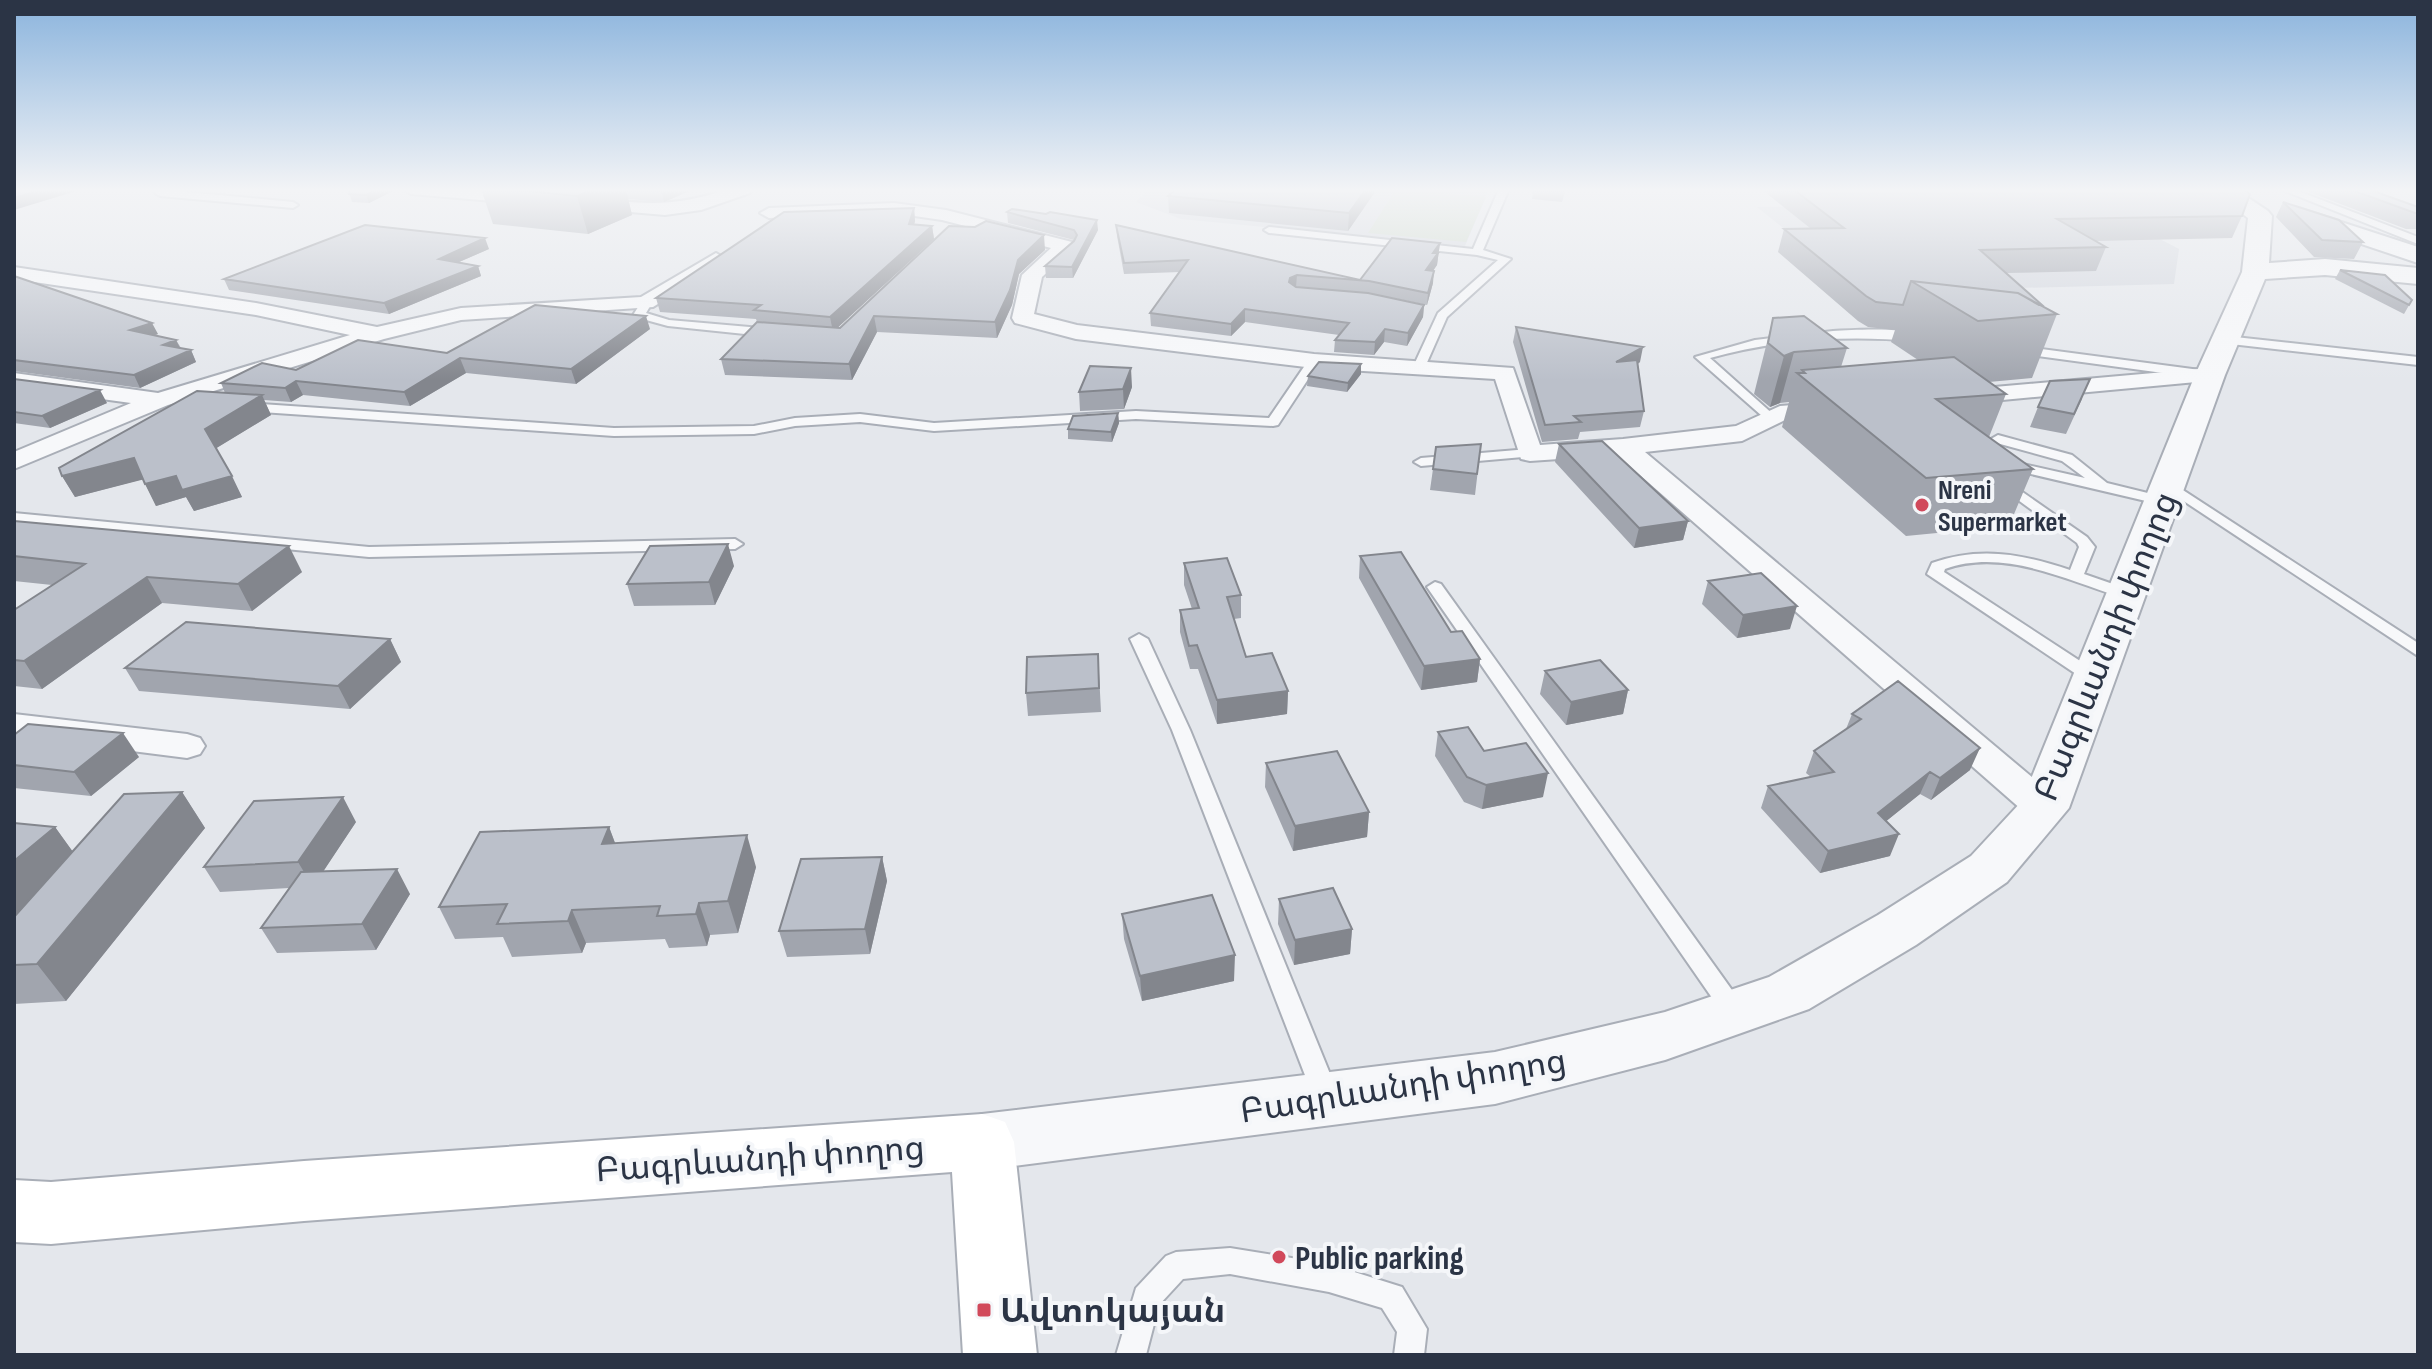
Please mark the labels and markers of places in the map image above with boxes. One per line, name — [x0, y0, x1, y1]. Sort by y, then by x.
place label: Nreni Supermarket — [1938, 474, 2067, 539]
marker: Nreni Supermarket — [1913, 496, 1931, 514]
place label: Public parking — [1295, 1238, 1464, 1279]
marker: Public parking — [1270, 1248, 1288, 1266]
place label: Ավտոկայան — [1000, 1291, 1225, 1332]
marker: Ավտոկայան — [975, 1301, 993, 1319]

